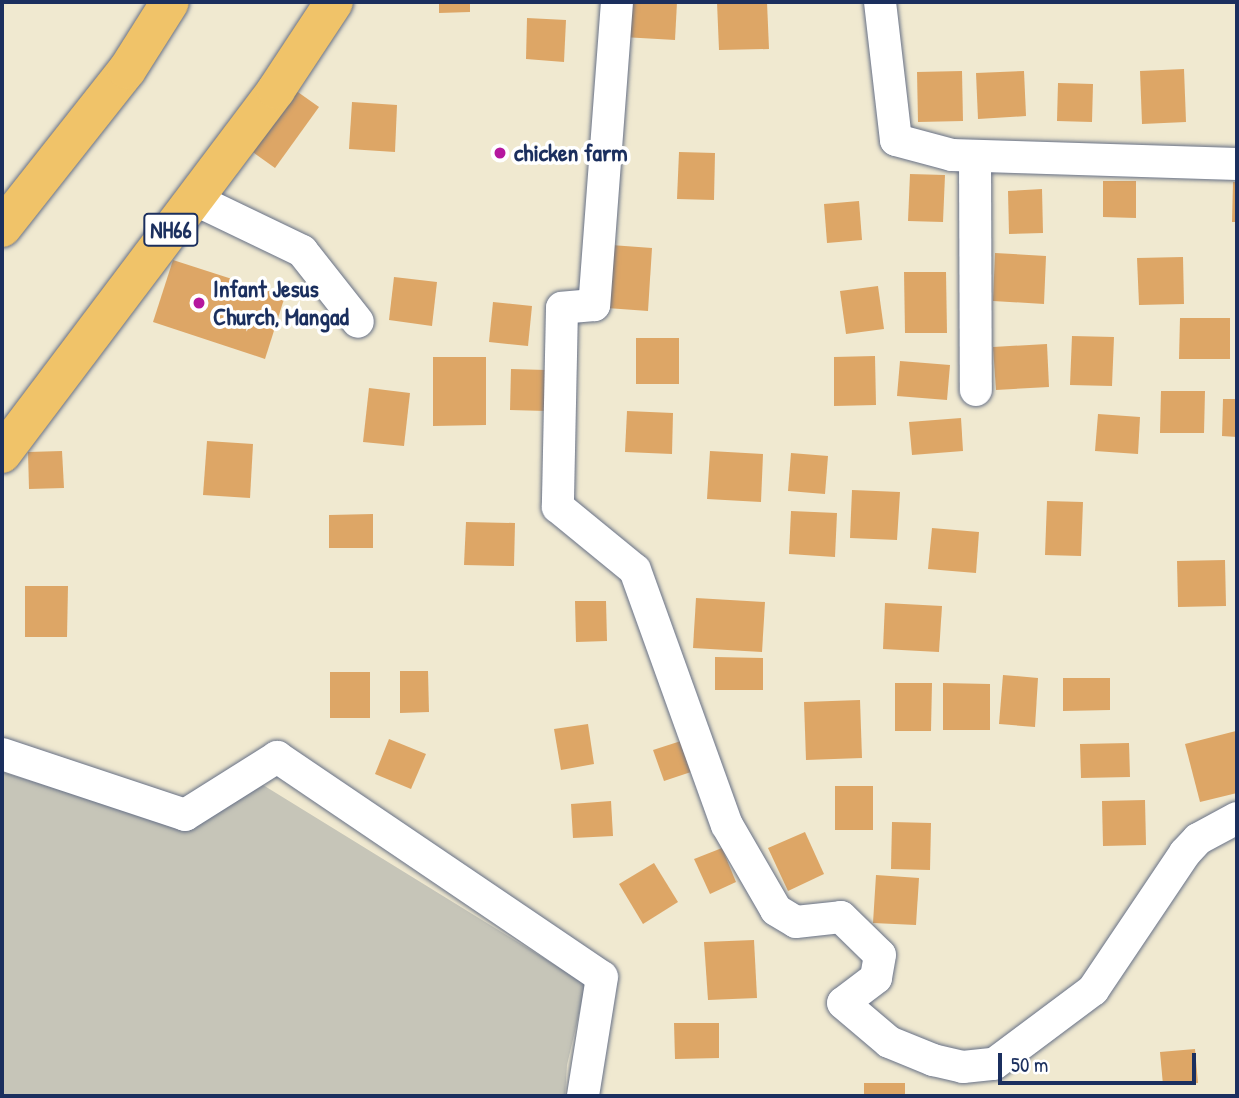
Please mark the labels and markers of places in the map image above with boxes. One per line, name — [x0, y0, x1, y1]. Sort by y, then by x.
place label: chicken farm — [514, 139, 628, 167]
marker: chicken farm — [492, 145, 508, 161]
place label: Infant Jesus Church, Mangad — [213, 275, 349, 331]
marker: Infant Jesus Church, Mangad — [191, 295, 207, 311]

